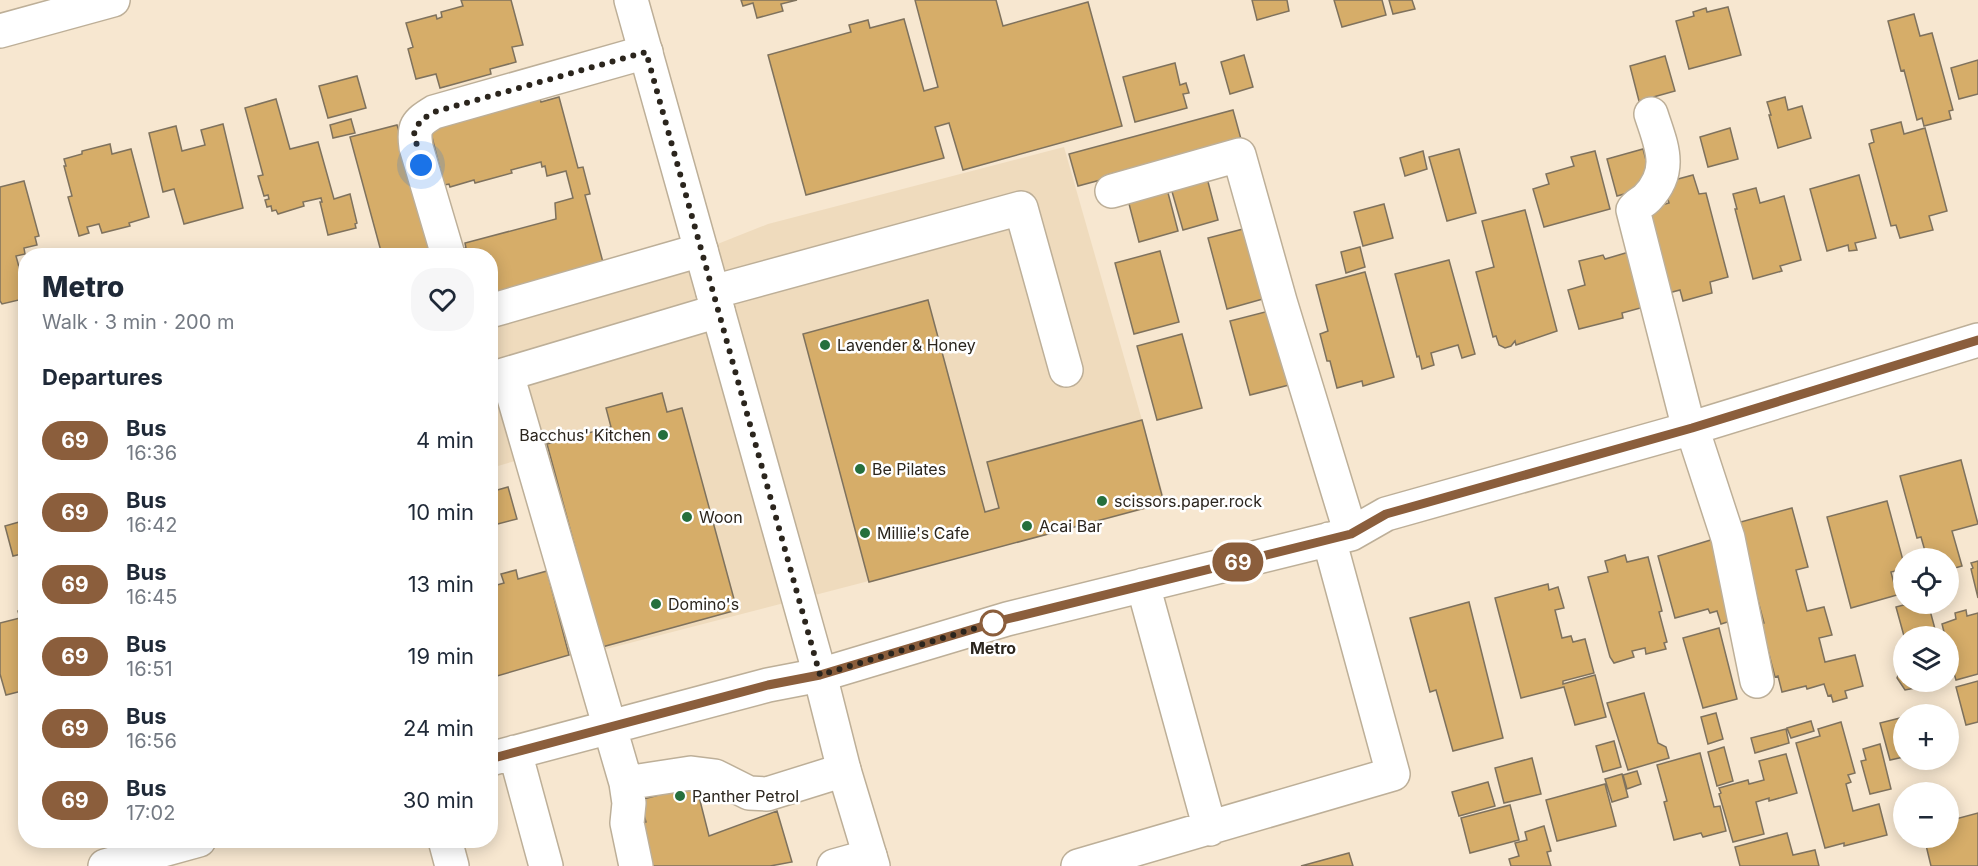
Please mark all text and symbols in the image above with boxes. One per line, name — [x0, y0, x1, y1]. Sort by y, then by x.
your location — [406, 150, 436, 180]
button: heart — [411, 268, 474, 331]
text: Metro — [42, 270, 124, 304]
text: Walk · 3 min · 200 m — [42, 310, 235, 334]
place label: Lavender & Honey — [837, 335, 976, 355]
marker: Lavender & Honey — [818, 338, 832, 352]
text: Departures — [42, 364, 163, 390]
text: Bus — [126, 415, 167, 441]
place label: Bacchus' Kitchen — [519, 425, 651, 445]
text: 4 min — [416, 427, 474, 453]
text: 69 — [61, 428, 89, 453]
marker: Bacchus' Kitchen — [656, 428, 670, 442]
text: 16:36 — [126, 441, 177, 465]
place label: Be Pilates — [872, 459, 946, 479]
marker: Be Pilates — [853, 462, 867, 476]
text: Bus — [126, 487, 167, 513]
place label: scissors.paper.rock — [1114, 491, 1262, 511]
marker: scissors.paper.rock — [1095, 494, 1109, 508]
text: 10 min — [407, 499, 474, 525]
text: 69 — [61, 500, 89, 525]
place label: Woon — [699, 507, 743, 527]
marker: Woon — [680, 510, 694, 524]
text: 16:42 — [126, 513, 177, 537]
place label: Acai Bar — [1039, 516, 1102, 536]
marker: Acai Bar — [1020, 519, 1034, 533]
place label: Millie's Cafe — [877, 523, 969, 543]
marker: Millie's Cafe — [858, 526, 872, 540]
line badge: 69 — [1211, 542, 1265, 582]
map controls — [1893, 548, 1959, 848]
button: locate — [1893, 548, 1959, 614]
text: 69 — [1224, 550, 1252, 575]
text: Bus — [126, 559, 167, 585]
text: 13 min — [408, 571, 474, 597]
text: 69 — [61, 572, 89, 597]
text: 16:45 — [126, 585, 177, 609]
place label: Domino's — [668, 594, 739, 614]
marker: Domino's — [649, 597, 663, 611]
marker: Metro — [980, 610, 1006, 636]
button: layers — [1893, 626, 1959, 692]
text: Bus — [126, 631, 167, 657]
place label: Metro — [970, 638, 1016, 658]
text: 19 min — [408, 643, 474, 669]
text: 69 — [61, 644, 89, 669]
text: 16:51 — [126, 657, 173, 681]
text: Bus — [126, 703, 167, 729]
button: + — [1893, 704, 1959, 770]
text: 24 min — [403, 715, 474, 741]
text: 69 — [61, 716, 89, 741]
text: 16:56 — [126, 729, 177, 753]
text: Bus — [126, 775, 167, 801]
button: − — [1893, 782, 1959, 848]
place label: Panther Petrol — [692, 786, 799, 806]
text: 30 min — [403, 787, 474, 813]
text: 69 — [61, 788, 89, 813]
marker: Panther Petrol — [673, 789, 687, 803]
text: 17:02 — [126, 801, 175, 825]

